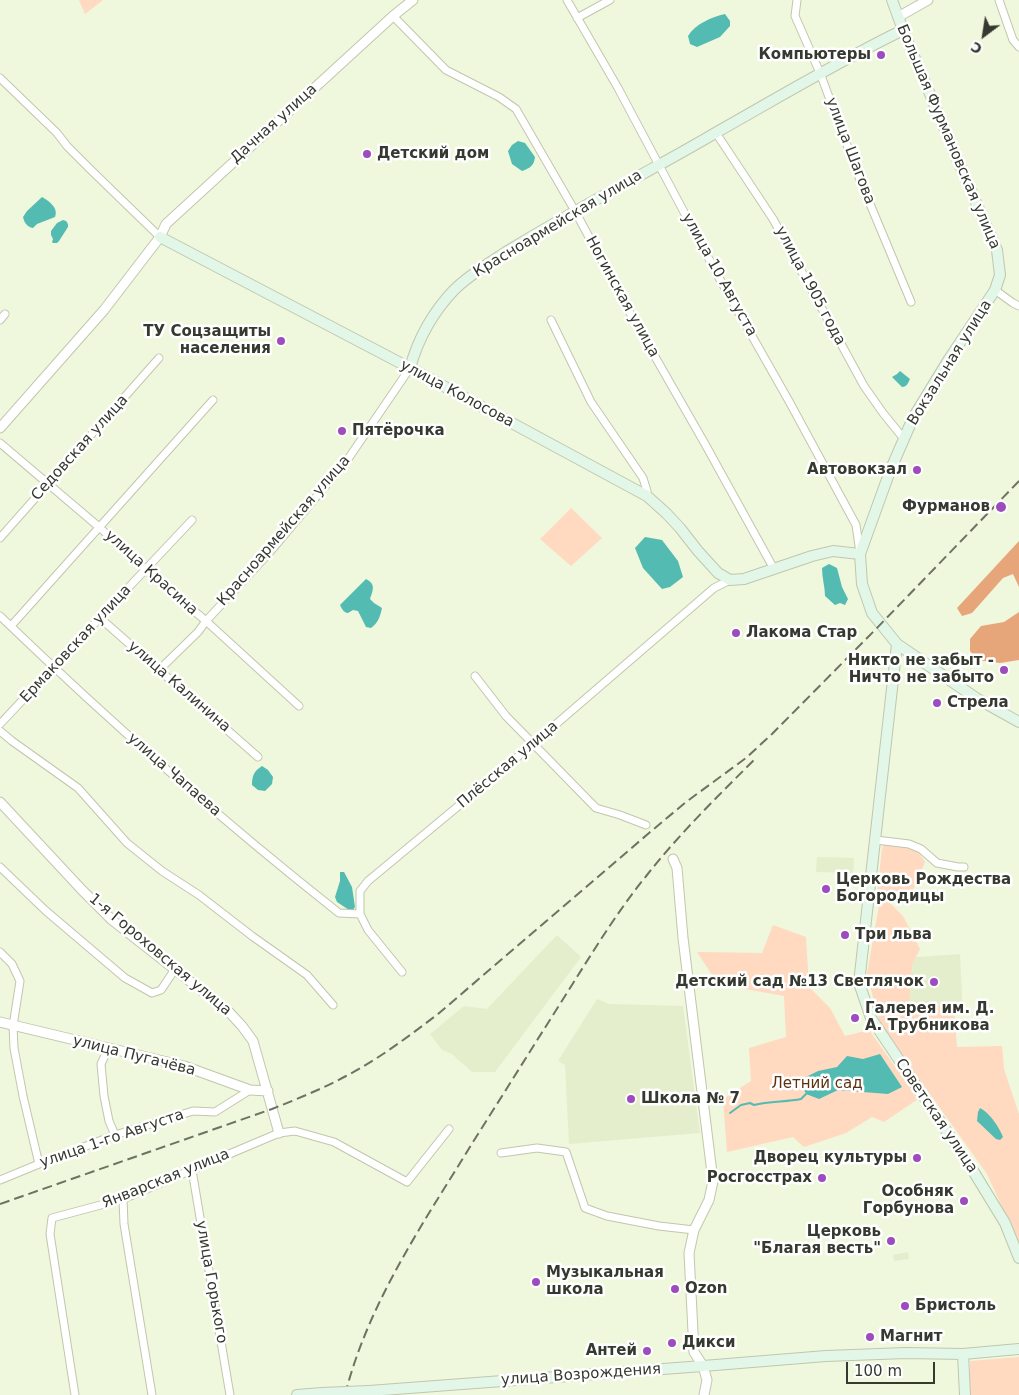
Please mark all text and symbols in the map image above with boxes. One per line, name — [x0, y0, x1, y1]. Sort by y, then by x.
north arrow — [959, 10, 1009, 60]
street label: Большая Фурмановская улица — [892, 22, 1004, 252]
text: С — [968, 38, 985, 57]
place label: Компьютеры — [759, 46, 871, 64]
marker: Компьютеры — [875, 49, 887, 61]
street label: Дачная улица — [227, 80, 321, 168]
street label: улица Шагова — [821, 95, 879, 207]
place label: Детский дом — [377, 145, 489, 163]
marker: Детский дом — [361, 148, 373, 160]
street label: Красноармейская улица — [470, 166, 646, 282]
street label: улица 10 Августа — [678, 210, 760, 340]
street label: улица 1905 года — [771, 224, 849, 348]
street label: Ногинская улица — [581, 233, 663, 361]
street label: Вокзальная улица — [904, 297, 996, 429]
place label: ТУ Соцзащиты населения — [143, 323, 271, 358]
marker: ТУ Соцзащиты населения — [275, 335, 287, 347]
street label: улица Колосова — [397, 356, 517, 432]
street label: Седовская улица — [28, 391, 132, 505]
place label: Пятёрочка — [352, 422, 445, 440]
marker: Пятёрочка — [336, 425, 348, 437]
street label: Красноармейская улица — [214, 452, 354, 610]
place label: Автовокзал — [807, 461, 907, 479]
marker: Автовокзал — [911, 464, 923, 476]
place label: Фурманов — [902, 498, 990, 516]
marker: Фурманов — [994, 500, 1008, 514]
street label: улица Красина — [101, 527, 201, 619]
street label: Ермаковская улица — [17, 581, 135, 707]
place label: Лакома Стар — [746, 624, 857, 642]
marker: Лакома Стар — [730, 627, 742, 639]
street label: улица Калинина — [124, 638, 234, 736]
place label: Никто не забыт - Ничто не забыто — [848, 652, 994, 687]
marker: Никто не забыт - Ничто не забыто — [998, 664, 1010, 676]
place label: Стрела — [947, 694, 1009, 712]
marker: Стрела — [931, 697, 943, 709]
street label: Плёсская улица — [454, 718, 562, 812]
street label: улица Чапаева — [124, 729, 224, 821]
place label: Церковь Рождества Богородицы — [836, 871, 1011, 906]
marker: Церковь Рождества Богородицы — [820, 883, 832, 895]
street label: 1-я Гороховская улица — [85, 890, 235, 1020]
place label: Три льва — [855, 926, 932, 944]
marker: Три льва — [839, 929, 851, 941]
place label: Детский сад №13 Светлячок — [675, 973, 924, 991]
marker: Детский сад №13 Светлячок — [928, 976, 940, 988]
place label: Галерея им. Д. А. Трубникова — [865, 1000, 994, 1035]
marker: Галерея им. Д. А. Трубникова — [849, 1012, 861, 1024]
street label: улица Пугачёва — [71, 1032, 197, 1080]
street label: Советская улица — [891, 1055, 981, 1177]
park label: Летний сад — [771, 1075, 863, 1093]
place label: Школа № 7 — [641, 1090, 740, 1108]
marker: Школа № 7 — [625, 1093, 637, 1105]
street label: улица 1-го Августа — [38, 1106, 186, 1172]
street label: Январская улица — [100, 1145, 232, 1213]
place label: Дворец культуры — [753, 1149, 907, 1167]
marker: Дворец культуры — [911, 1152, 923, 1164]
place label: Росгосстрах — [707, 1169, 812, 1187]
marker: Росгосстрах — [816, 1172, 828, 1184]
place label: Особняк Горбунова — [863, 1183, 954, 1218]
marker: Особняк Горбунова — [958, 1195, 970, 1207]
street label: улица Горького — [191, 1219, 231, 1345]
place label: Церковь "Благая весть" — [753, 1223, 881, 1258]
marker: Церковь "Благая весть" — [885, 1235, 897, 1247]
place label: Музыкальная школа — [546, 1264, 664, 1299]
marker: Музыкальная школа — [530, 1276, 542, 1288]
place label: Ozon — [685, 1280, 727, 1298]
marker: Ozon — [669, 1283, 681, 1295]
place label: Бристоль — [915, 1297, 996, 1315]
marker: Бристоль — [899, 1300, 911, 1312]
place label: Магнит — [880, 1328, 942, 1346]
marker: Магнит — [864, 1331, 876, 1343]
place label: Дикси — [682, 1334, 735, 1352]
marker: Дикси — [666, 1337, 678, 1349]
place label: Антей — [586, 1342, 637, 1360]
marker: Антей — [641, 1345, 653, 1357]
scale bar — [849, 1352, 938, 1384]
street label: улица Возрождения — [500, 1360, 662, 1390]
text: 100 m — [854, 1362, 902, 1380]

